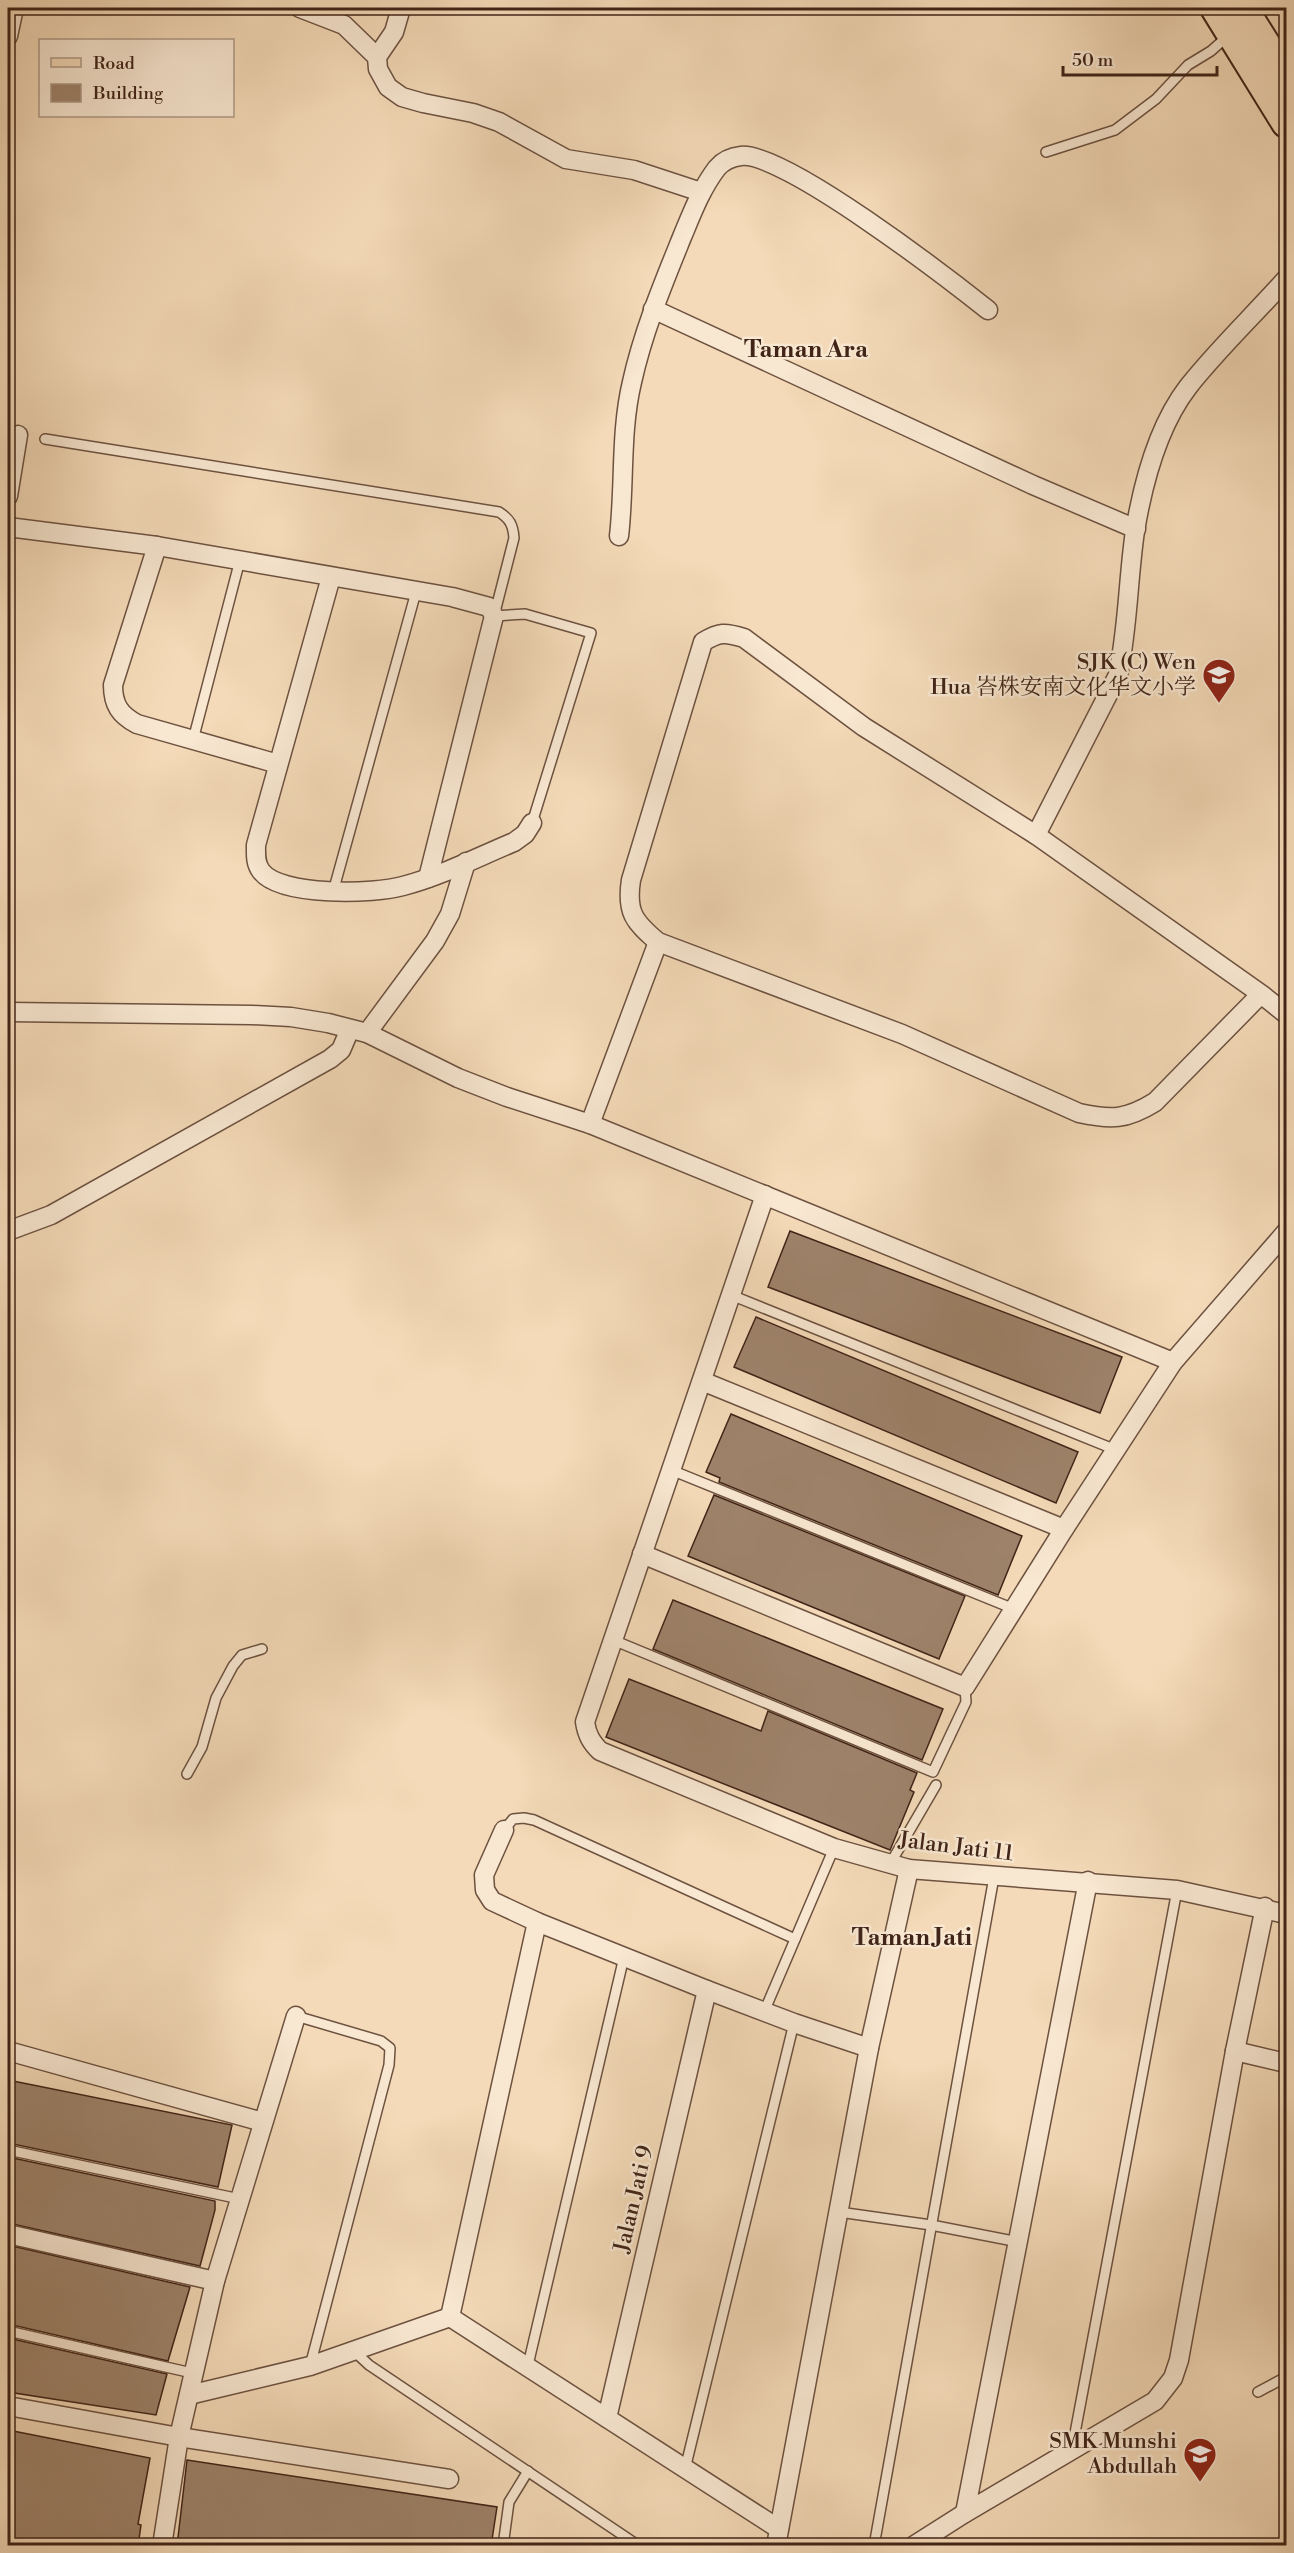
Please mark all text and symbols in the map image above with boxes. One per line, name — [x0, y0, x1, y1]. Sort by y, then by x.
legend — [39, 39, 234, 117]
scale bar — [1063, 39, 1218, 77]
text: 50 m — [1072, 49, 1114, 72]
text: Road — [93, 52, 136, 75]
text: Building — [92, 82, 164, 105]
district label: Taman Ara — [744, 335, 869, 365]
place label: SJK (C) Wen Hua 峇株安南文化华文小学 — [930, 649, 1196, 701]
school or university icon: SJK (C) Wen Hua 峇株安南文化华文小学 — [1201, 657, 1237, 704]
street label: Jalan Jati 11 — [896, 1826, 1015, 1867]
district label: Taman Jati — [852, 1923, 973, 1953]
street label: Jalan Jati 9 — [608, 2143, 659, 2256]
place label: SMK Munshi Abdullah — [1049, 2428, 1177, 2480]
school or university icon: SMK Munshi Abdullah — [1182, 2436, 1218, 2483]

